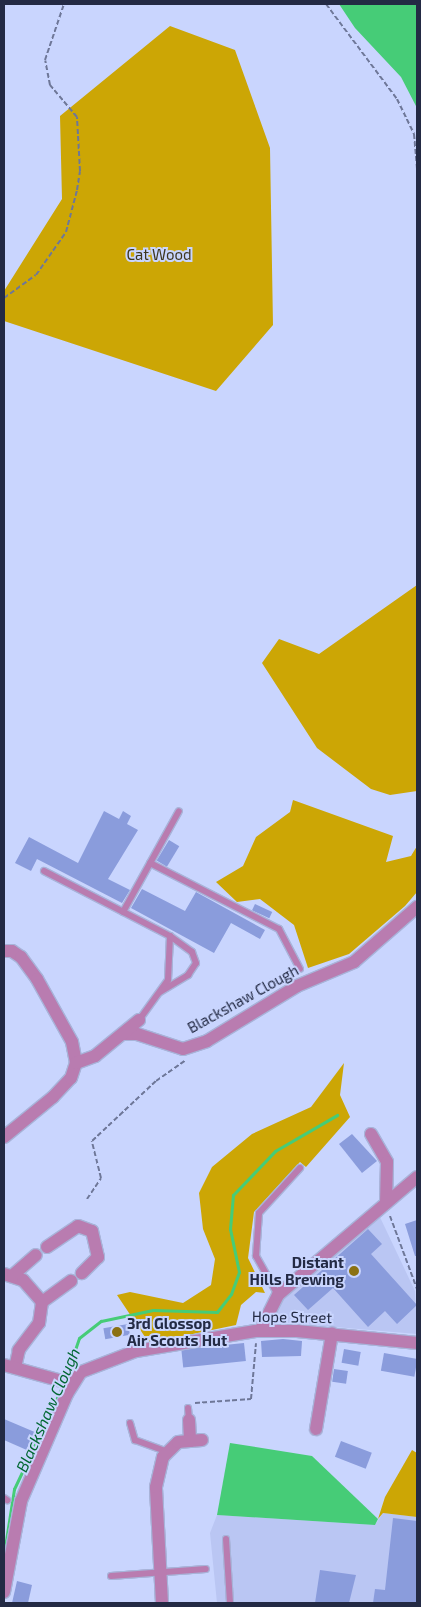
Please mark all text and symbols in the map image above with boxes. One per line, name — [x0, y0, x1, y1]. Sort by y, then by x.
park label: Cat Wood — [126, 246, 192, 264]
street label: Blackshaw Clough — [184, 961, 302, 1037]
place label: Distant Hills Brewing — [250, 1253, 344, 1288]
marker: Distant Hills Brewing — [348, 1265, 360, 1277]
street label: Hope Street — [252, 1307, 332, 1327]
place label: 3rd Glossop Air Scouts Hut — [127, 1314, 227, 1349]
marker: 3rd Glossop Air Scouts Hut — [111, 1326, 123, 1338]
water label: Blackshaw Clough — [12, 1345, 84, 1475]

